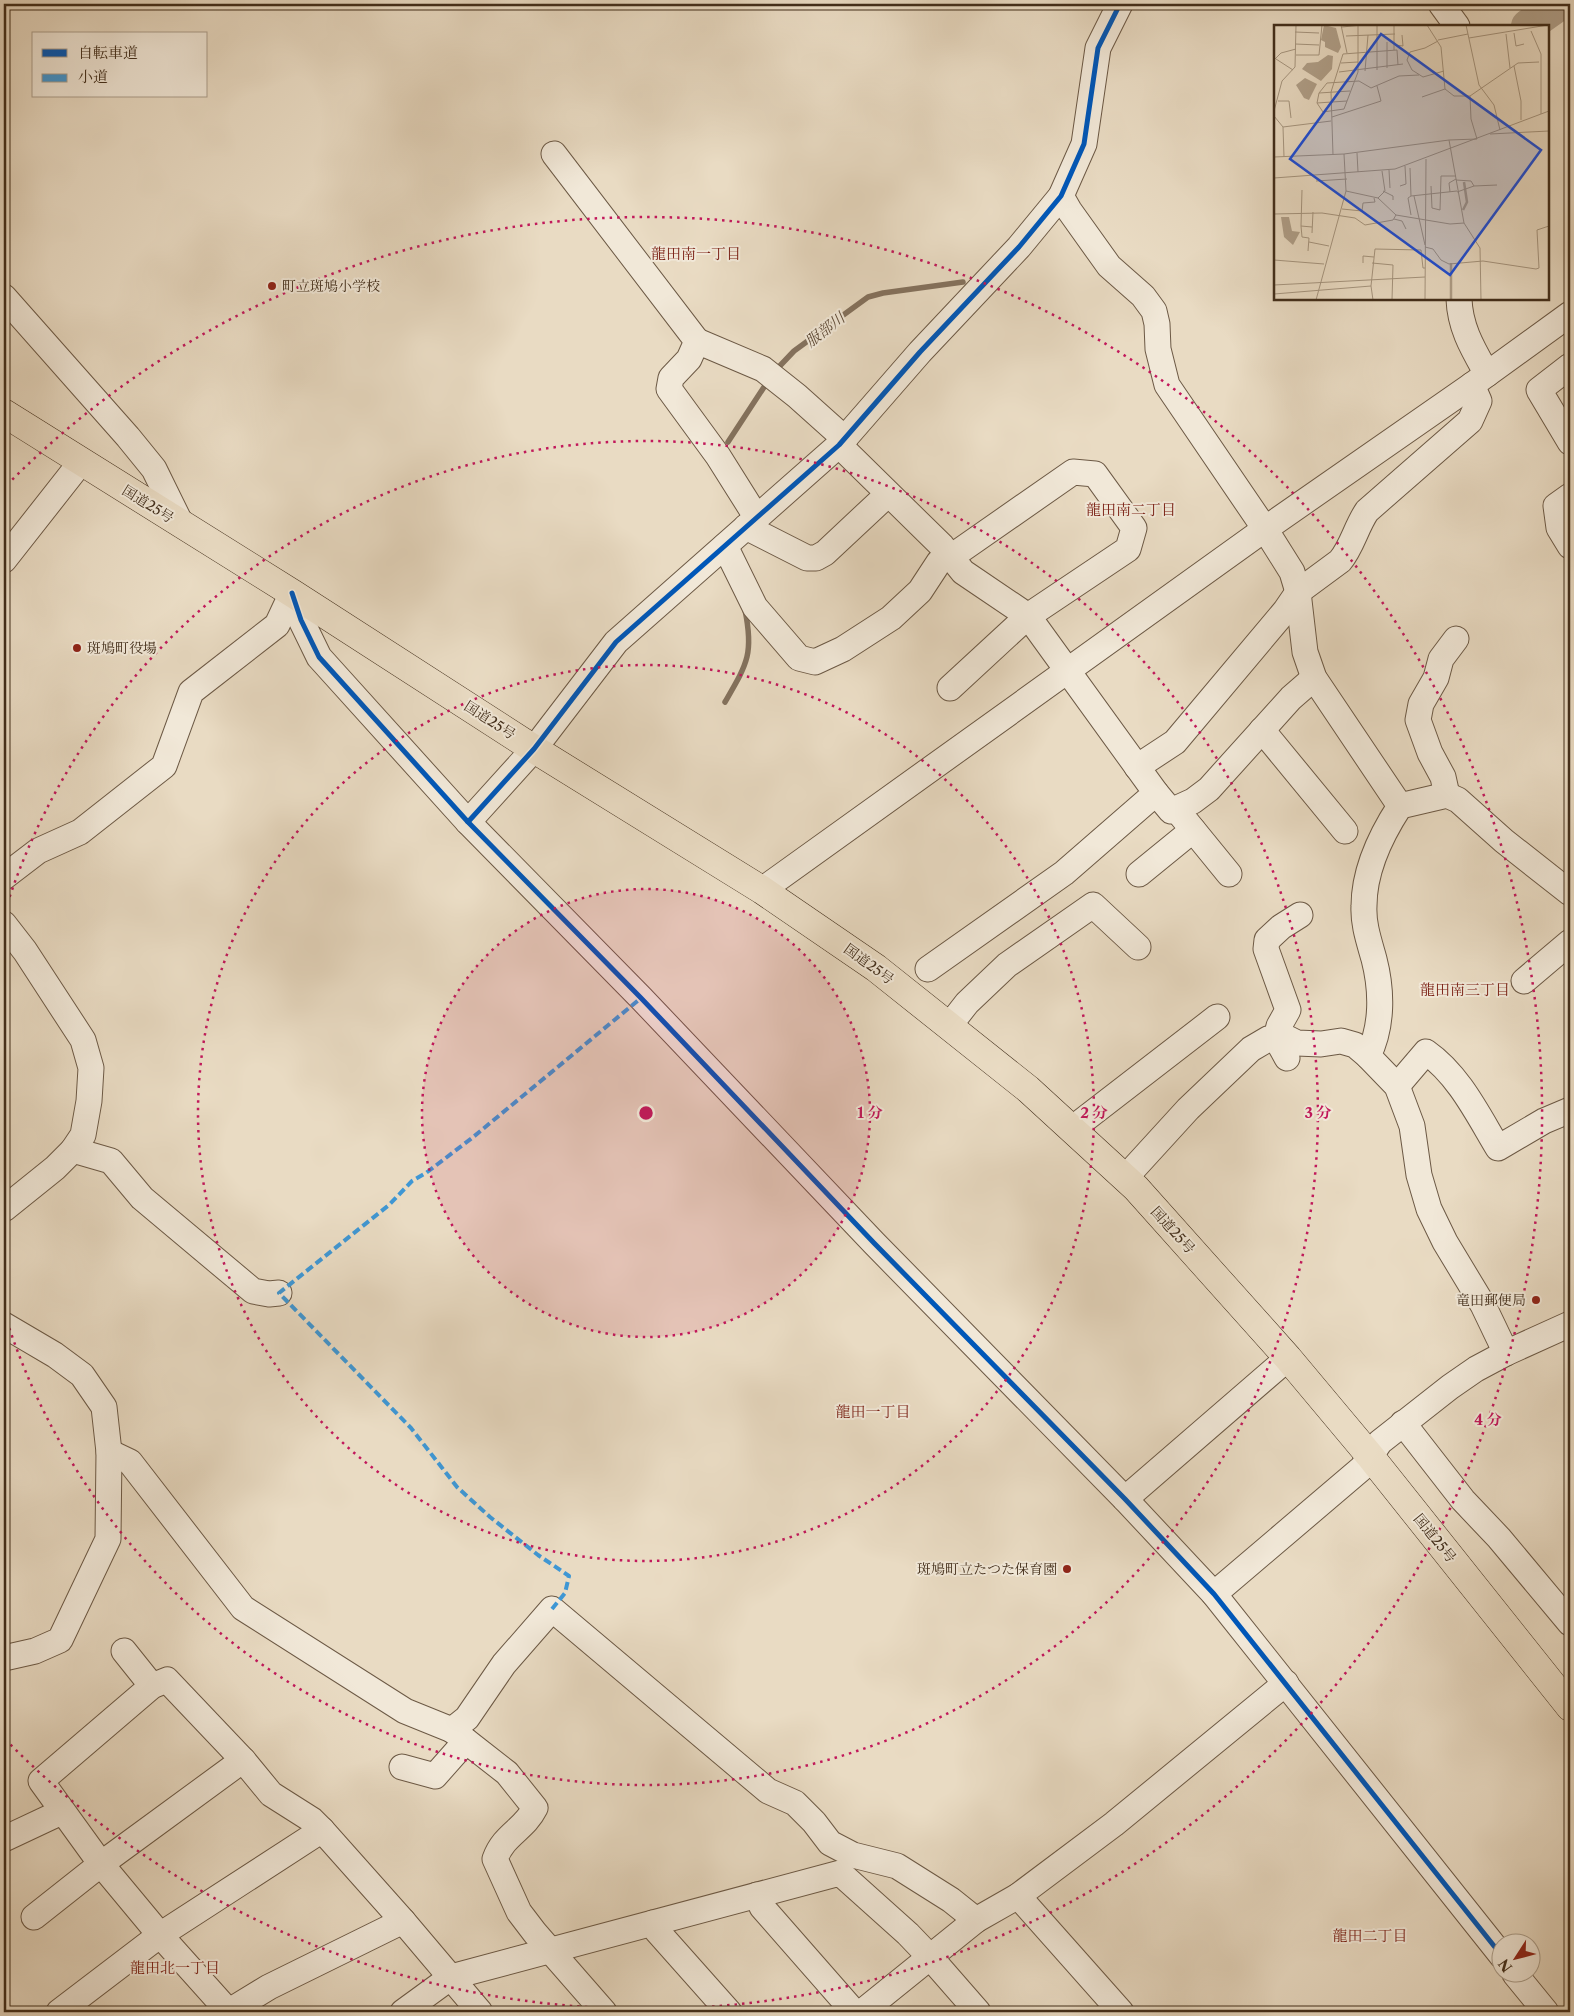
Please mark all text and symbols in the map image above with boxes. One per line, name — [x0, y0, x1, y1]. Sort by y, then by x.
inset map — [1274, 25, 1549, 300]
legend — [32, 32, 208, 98]
text: 自転車道 — [78, 43, 138, 62]
text: 小道 — [78, 67, 108, 86]
district label: 龍田南一丁目 — [651, 244, 741, 263]
place label: 町立斑鳩小学校 — [282, 277, 380, 295]
marker: 町立斑鳩小学校 — [266, 280, 278, 292]
water label: 服部川 — [801, 307, 850, 351]
street label: 国道25号 — [119, 481, 177, 527]
district label: 龍田南二丁目 — [1086, 500, 1176, 519]
place label: 斑鳩町役場 — [87, 639, 157, 657]
marker: 斑鳩町役場 — [71, 642, 83, 654]
street label: 国道25号 — [461, 697, 519, 743]
street label: 国道25号 — [840, 940, 898, 988]
district label: 龍田南三丁目 — [1420, 980, 1510, 999]
text: 1 分 — [857, 1103, 883, 1122]
text: 2 分 — [1080, 1103, 1108, 1122]
text: 3 分 — [1304, 1103, 1332, 1122]
centre of rings — [637, 1104, 655, 1122]
street label: 国道25号 — [1147, 1203, 1199, 1257]
place label: 竜田郵便局 — [1456, 1291, 1526, 1309]
marker: 竜田郵便局 — [1530, 1294, 1542, 1306]
district label: 龍田一丁目 — [835, 1402, 911, 1421]
text: 4 分 — [1474, 1410, 1502, 1429]
street label: 国道25号 — [1410, 1510, 1460, 1566]
place label: 斑鳩町立たつた保育園 — [917, 1560, 1057, 1578]
marker: 斑鳩町立たつた保育園 — [1061, 1563, 1073, 1575]
district label: 龍田二丁目 — [1332, 1926, 1408, 1945]
north arrow — [1492, 1934, 1542, 1984]
text: N — [1495, 1955, 1516, 1976]
district label: 龍田北一丁目 — [130, 1958, 220, 1977]

